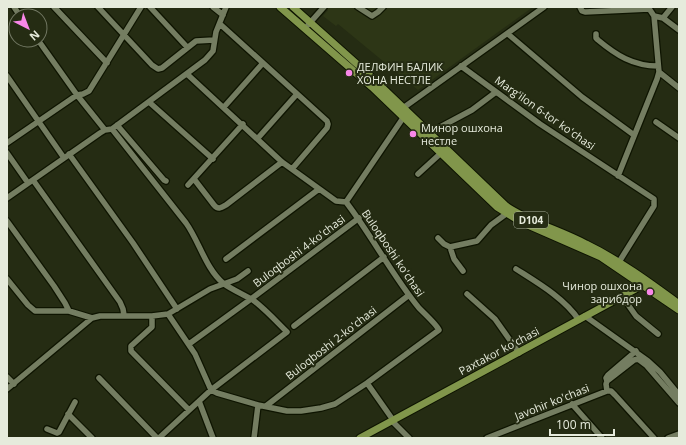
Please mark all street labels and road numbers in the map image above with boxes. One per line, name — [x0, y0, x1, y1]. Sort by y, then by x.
street label: Margʻilon 6-tor koʻchasi — [492, 72, 598, 153]
street label: Buloqboshi koʻchasi — [359, 206, 428, 299]
street label: Buloqboshi 4-koʻchasi — [250, 211, 348, 290]
road number: D104 — [514, 212, 548, 228]
street label: Buloqboshi 2-koʻchasi — [282, 302, 379, 383]
street label: Paxtakor koʻchasi — [456, 323, 542, 378]
street label: Javohir ko'chasi — [511, 380, 591, 424]

